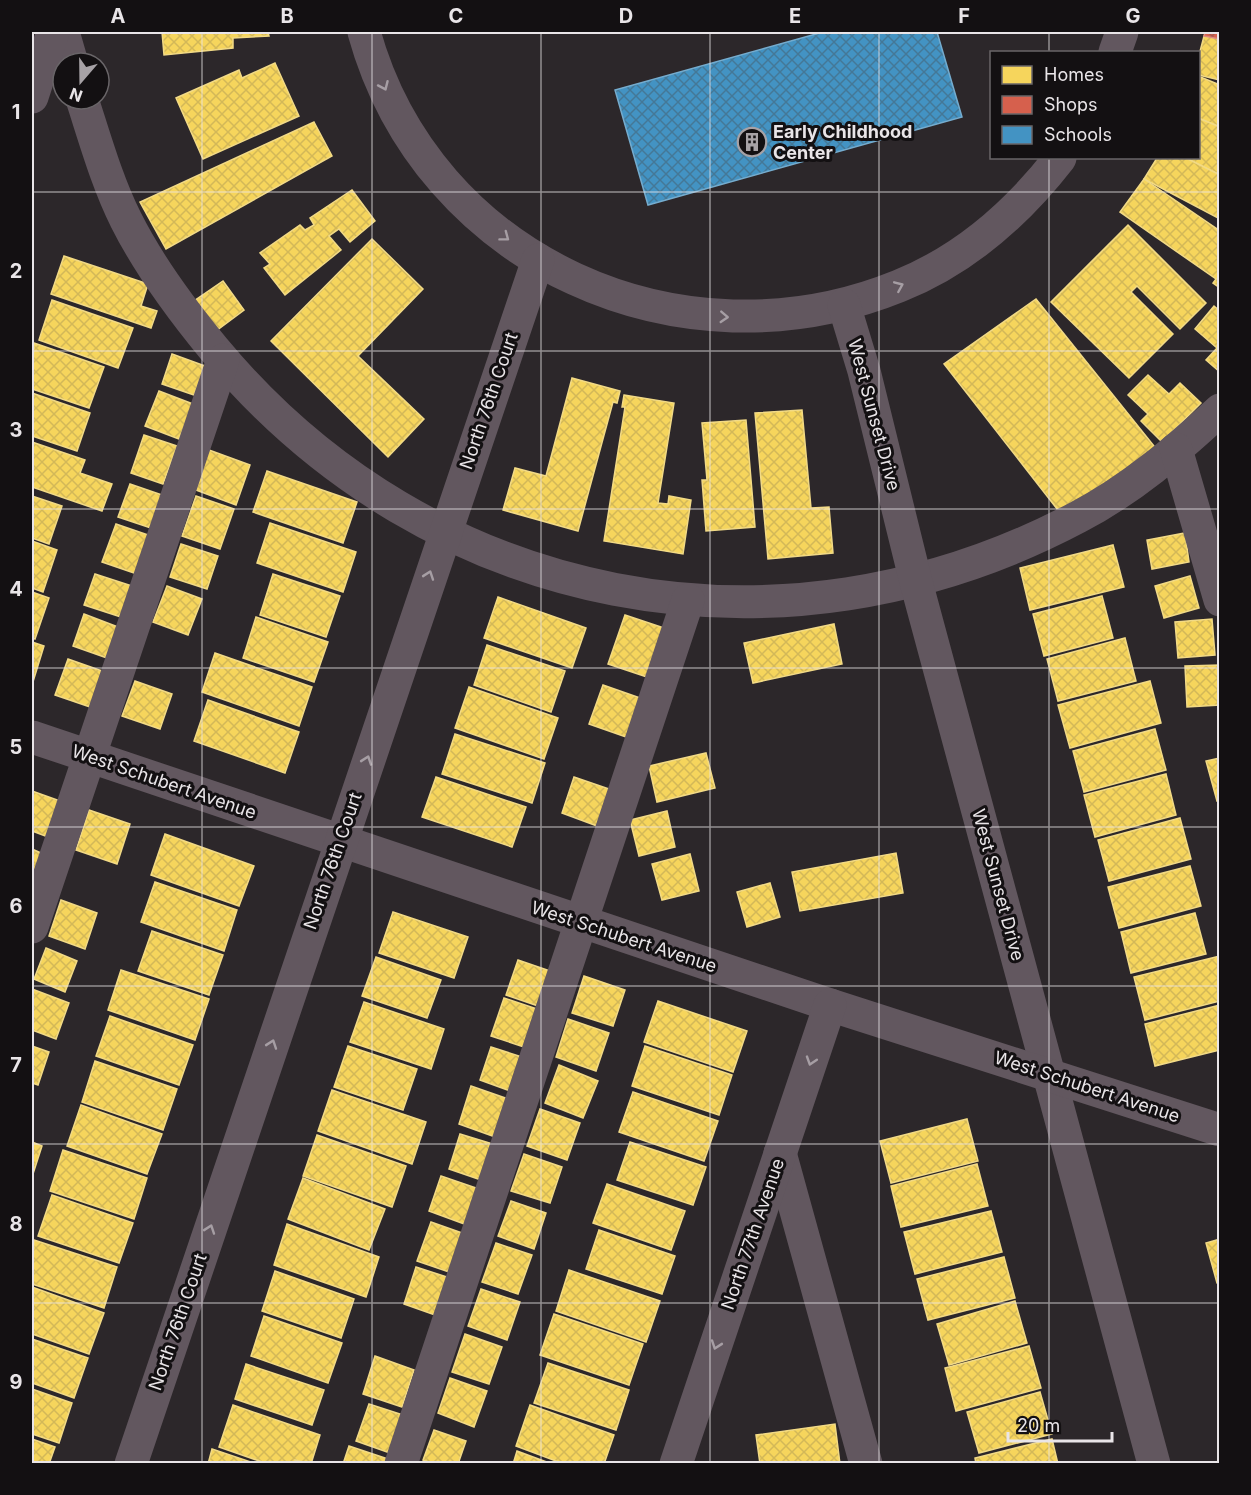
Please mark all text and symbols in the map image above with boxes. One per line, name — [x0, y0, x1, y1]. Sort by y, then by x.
text: A — [111, 4, 126, 28]
text: B — [280, 4, 294, 28]
text: C — [449, 4, 463, 28]
text: D — [619, 4, 633, 28]
text: E — [789, 4, 801, 28]
text: F — [958, 4, 970, 28]
text: G — [1125, 4, 1141, 28]
north arrow — [51, 51, 111, 111]
legend — [990, 51, 1200, 159]
text: Homes — [1044, 64, 1104, 85]
one-way arrow — [377, 80, 389, 91]
text: N — [67, 84, 85, 107]
text: Shops — [1044, 94, 1098, 115]
text: 1 — [12, 100, 20, 124]
place label: Early Childhood Center — [773, 121, 912, 163]
text: Schools — [1044, 124, 1112, 145]
building icon: Early Childhood Center — [736, 126, 768, 158]
one-way arrow — [498, 230, 509, 241]
text: 2 — [10, 259, 22, 283]
one-way arrow — [893, 281, 904, 293]
one-way arrow — [720, 310, 729, 323]
street label: North 76th Court — [455, 330, 522, 472]
street label: West Sunset Drive — [844, 337, 905, 493]
text: 3 — [10, 418, 22, 442]
one-way arrow — [422, 570, 435, 581]
text: 4 — [9, 577, 23, 601]
text: 5 — [10, 735, 22, 759]
street label: West Schubert Avenue — [69, 740, 259, 823]
one-way arrow — [360, 755, 372, 766]
street label: North 76th Court — [299, 790, 366, 932]
street label: West Sunset Drive — [968, 807, 1029, 963]
text: 6 — [10, 894, 23, 918]
street label: West Schubert Avenue — [529, 897, 719, 976]
one-way arrow — [264, 1039, 277, 1050]
street label: West Schubert Avenue — [992, 1047, 1182, 1126]
text: 7 — [10, 1053, 22, 1077]
one-way arrow — [806, 1055, 818, 1065]
street label: North 77th Avenue — [717, 1155, 788, 1312]
text: 8 — [9, 1212, 23, 1236]
one-way arrow — [202, 1224, 215, 1235]
street label: North 76th Court — [144, 1251, 211, 1393]
one-way arrow — [711, 1339, 723, 1350]
text: 9 — [10, 1370, 23, 1394]
scale bar — [1008, 1405, 1112, 1443]
text: 20 m — [1017, 1415, 1060, 1436]

